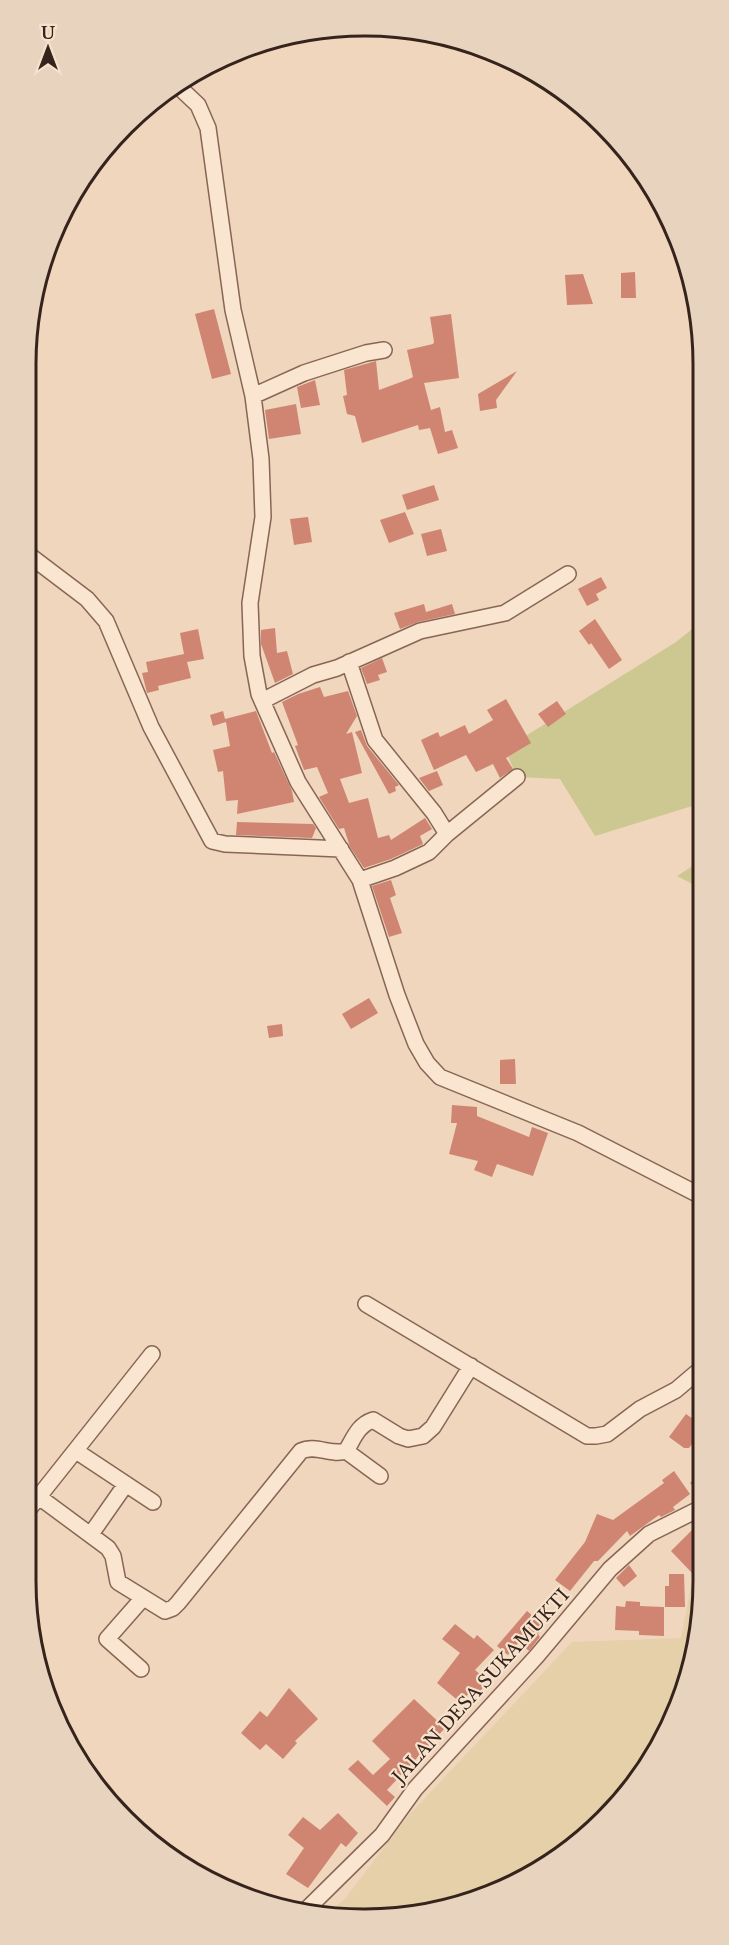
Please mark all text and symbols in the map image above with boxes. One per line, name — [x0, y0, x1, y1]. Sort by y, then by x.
north arrow — [18, 18, 78, 78]
text: U — [41, 23, 55, 43]
street label: JALAN DESA SUKAMUKTI — [387, 1584, 574, 1789]

